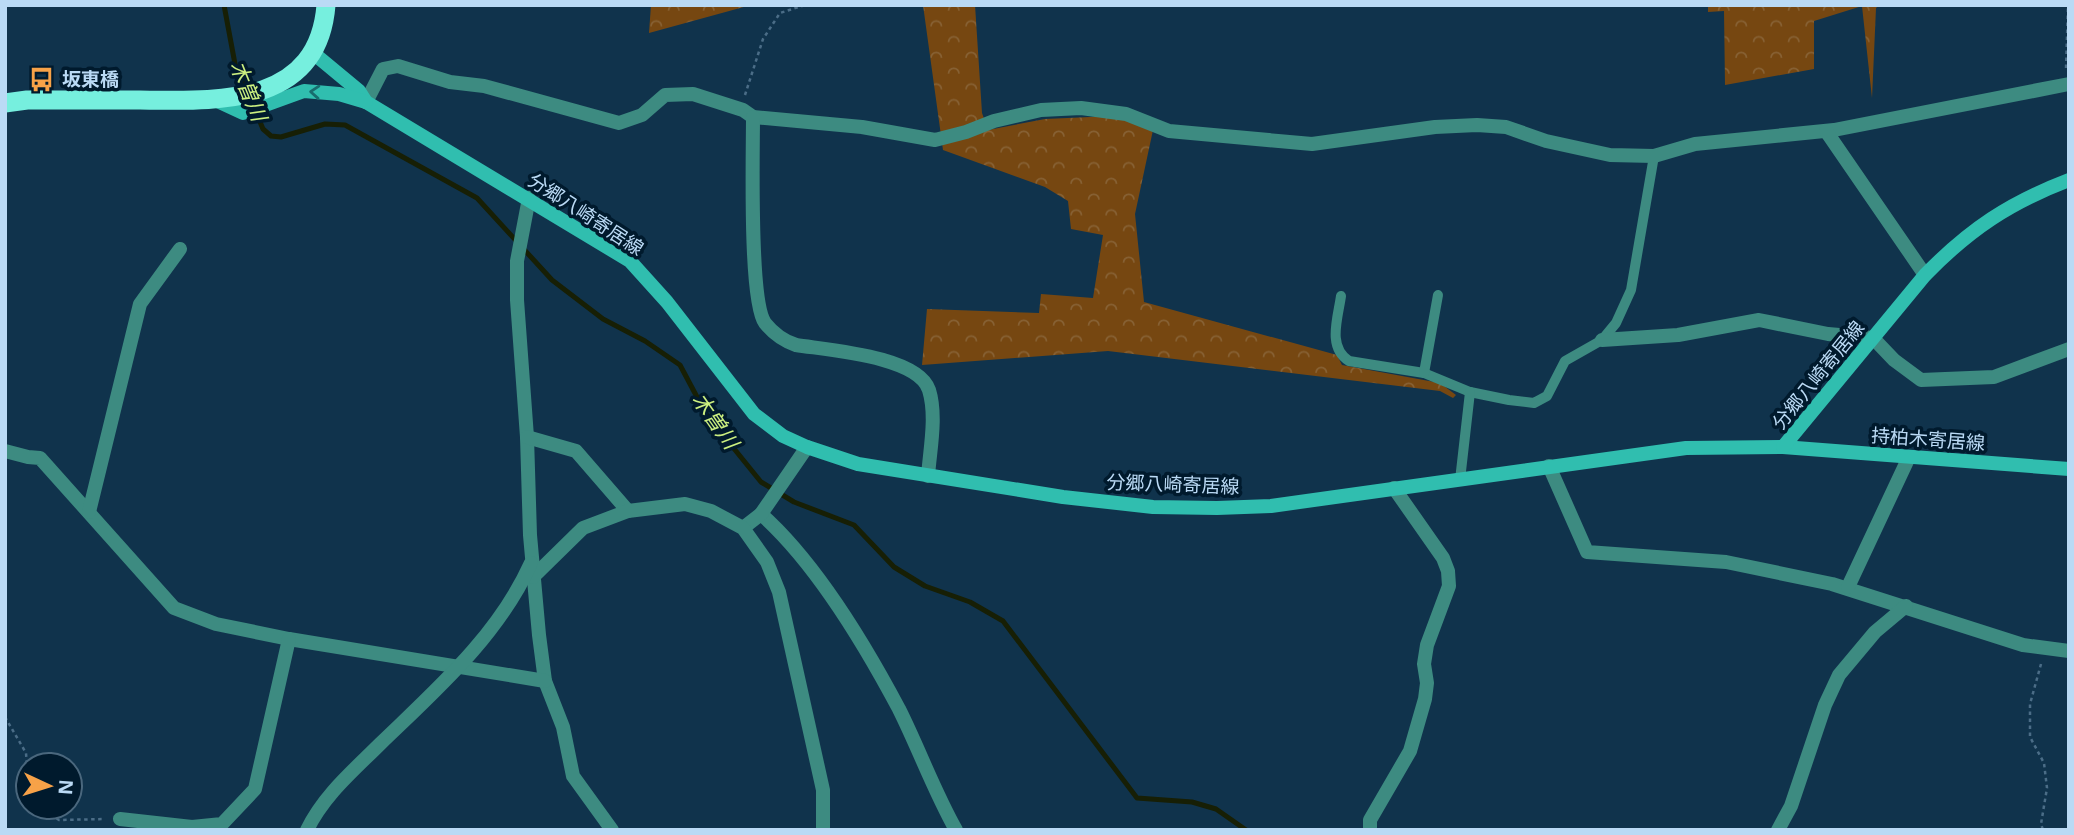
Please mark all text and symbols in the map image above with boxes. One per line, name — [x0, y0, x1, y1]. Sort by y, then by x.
water label: 木曽川 — [224, 56, 274, 127]
bus stop icon: 坂東橋 — [28, 65, 56, 93]
place label: 坂東橋 — [62, 66, 119, 92]
one-way arrow — [309, 85, 320, 100]
street label: 分郷八崎寄居線 — [523, 167, 649, 261]
street label: 分郷八崎寄居線 — [1766, 315, 1870, 435]
water label: 木曽川 — [686, 387, 747, 456]
street label: 持柏木寄居線 — [1870, 422, 1986, 456]
street label: 分郷八崎寄居線 — [1106, 469, 1240, 499]
north arrow — [14, 751, 84, 821]
text: N — [52, 779, 79, 796]

